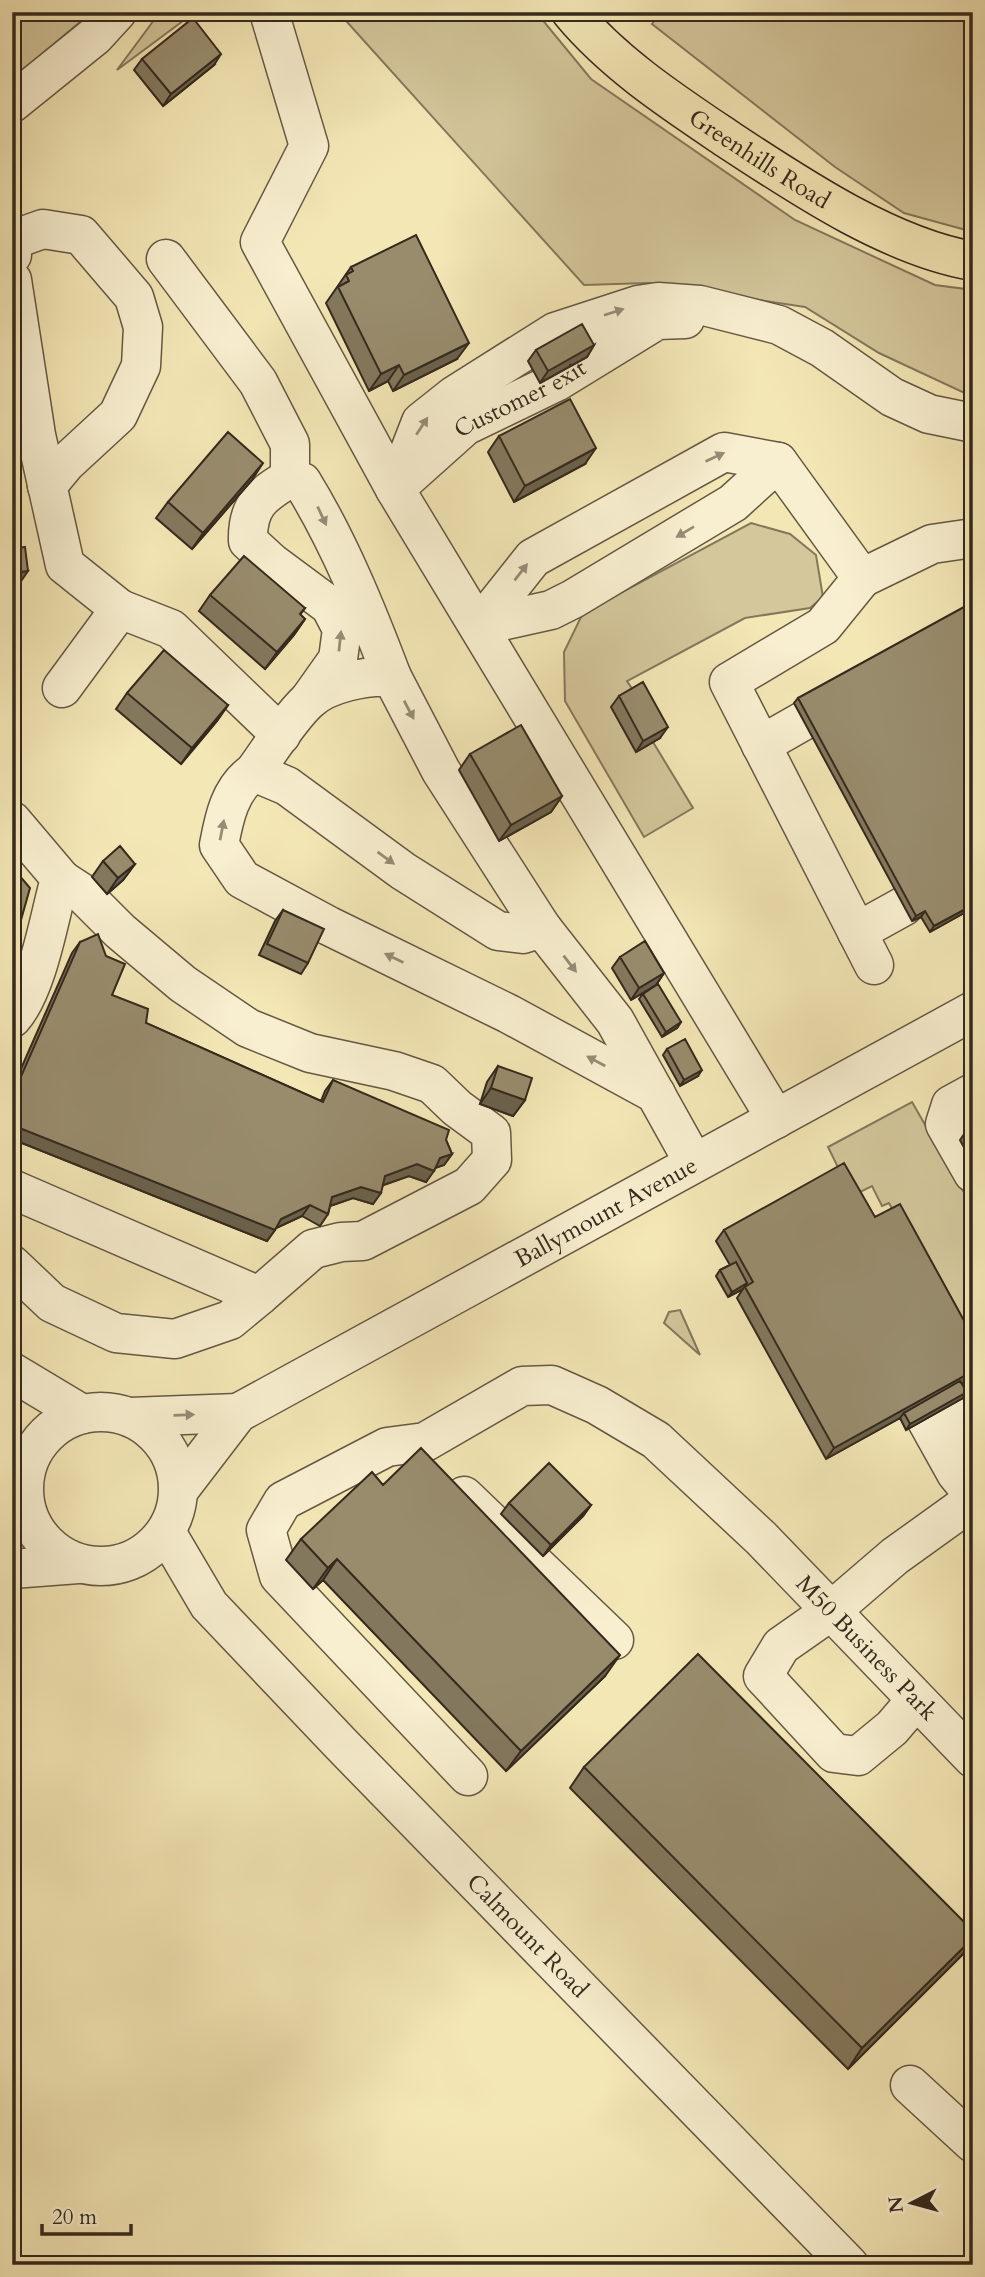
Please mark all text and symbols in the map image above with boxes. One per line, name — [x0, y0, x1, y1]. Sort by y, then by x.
street label: Greenhills Road — [682, 101, 836, 217]
one-way arrow — [604, 307, 625, 317]
street label: Customer exit — [447, 351, 593, 446]
one-way arrow — [415, 416, 428, 436]
one-way arrow — [705, 451, 726, 463]
one-way arrow — [317, 506, 328, 527]
one-way arrow — [675, 526, 694, 538]
one-way arrow — [514, 564, 529, 582]
one-way arrow — [335, 630, 346, 652]
one-way arrow — [403, 700, 415, 720]
one-way arrow — [216, 819, 227, 841]
one-way arrow — [377, 851, 395, 865]
one-way arrow — [384, 952, 404, 963]
one-way arrow — [562, 954, 577, 972]
one-way arrow — [586, 1055, 606, 1067]
street label: Ballymount Avenue — [509, 1149, 703, 1276]
one-way arrow — [173, 1410, 195, 1421]
street label: M50 Business Park — [788, 1568, 945, 1728]
street label: Calmount Road — [459, 1867, 596, 2006]
north arrow — [876, 2168, 946, 2238]
scale bar — [42, 2193, 131, 2237]
text: N — [882, 2195, 910, 2214]
text: 20 m — [52, 2203, 97, 2232]

